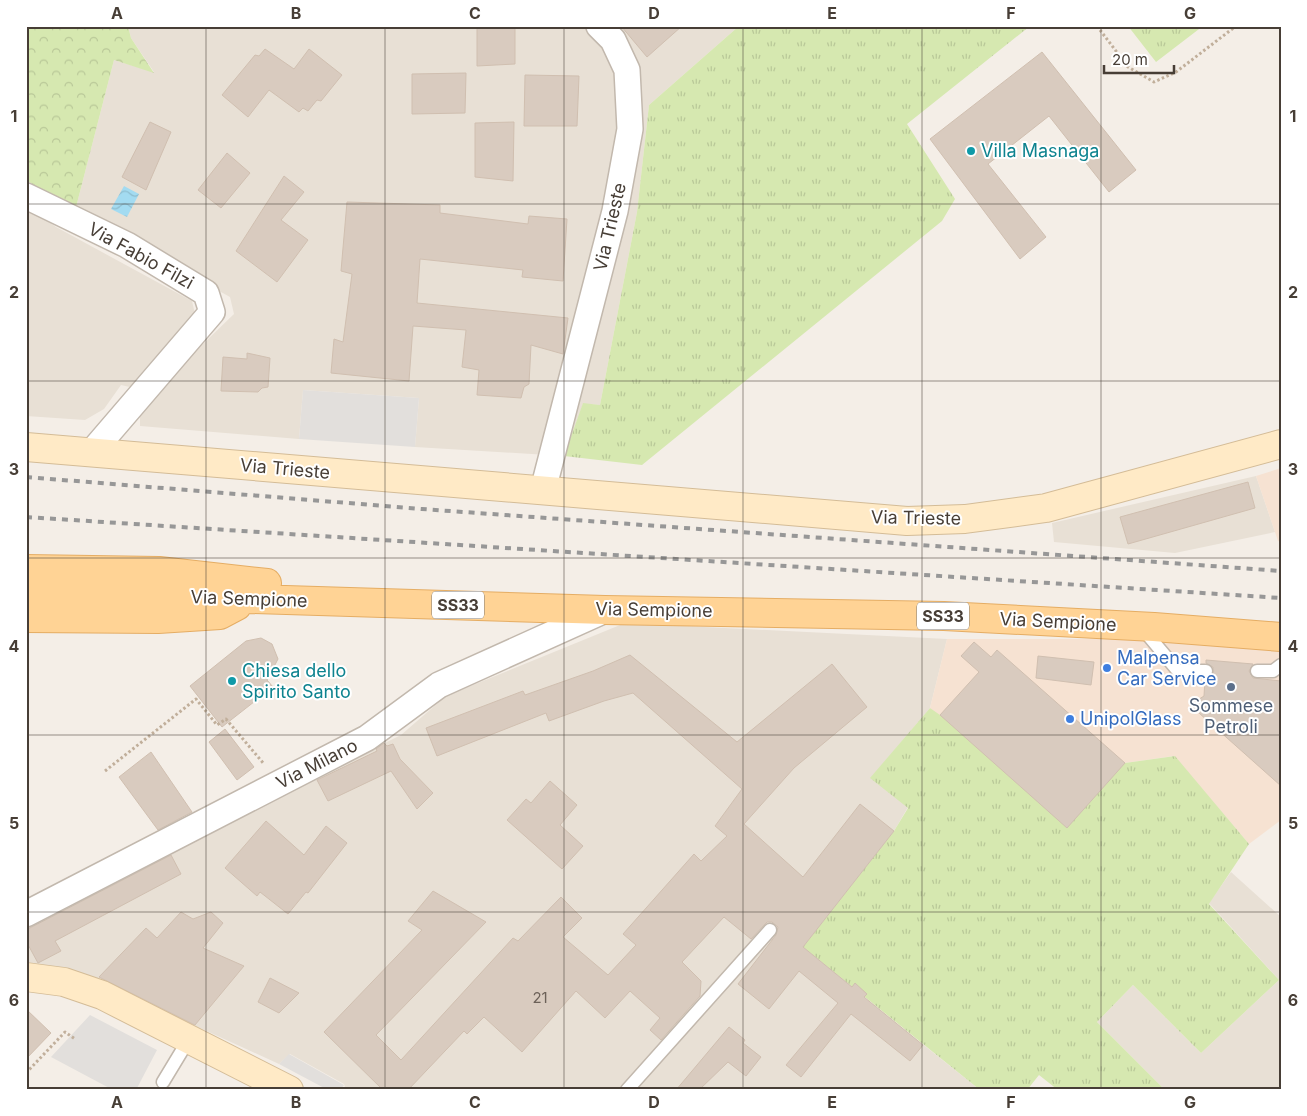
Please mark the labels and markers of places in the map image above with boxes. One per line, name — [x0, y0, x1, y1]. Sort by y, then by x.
place label: Villa Masnaga — [981, 140, 1099, 161]
marker: Villa Masnaga — [965, 145, 977, 157]
place label: Malpensa Car Service — [1117, 647, 1216, 689]
place label: Chiesa dello Spirito Santo — [242, 660, 351, 702]
marker: Malpensa Car Service — [1101, 662, 1113, 674]
marker: Chiesa dello Spirito Santo — [226, 675, 238, 687]
marker: Sommese Petroli — [1225, 681, 1237, 693]
place label: Sommese Petroli — [1189, 695, 1273, 737]
place label: UnipolGlass — [1080, 708, 1181, 729]
marker: UnipolGlass — [1064, 713, 1076, 725]

